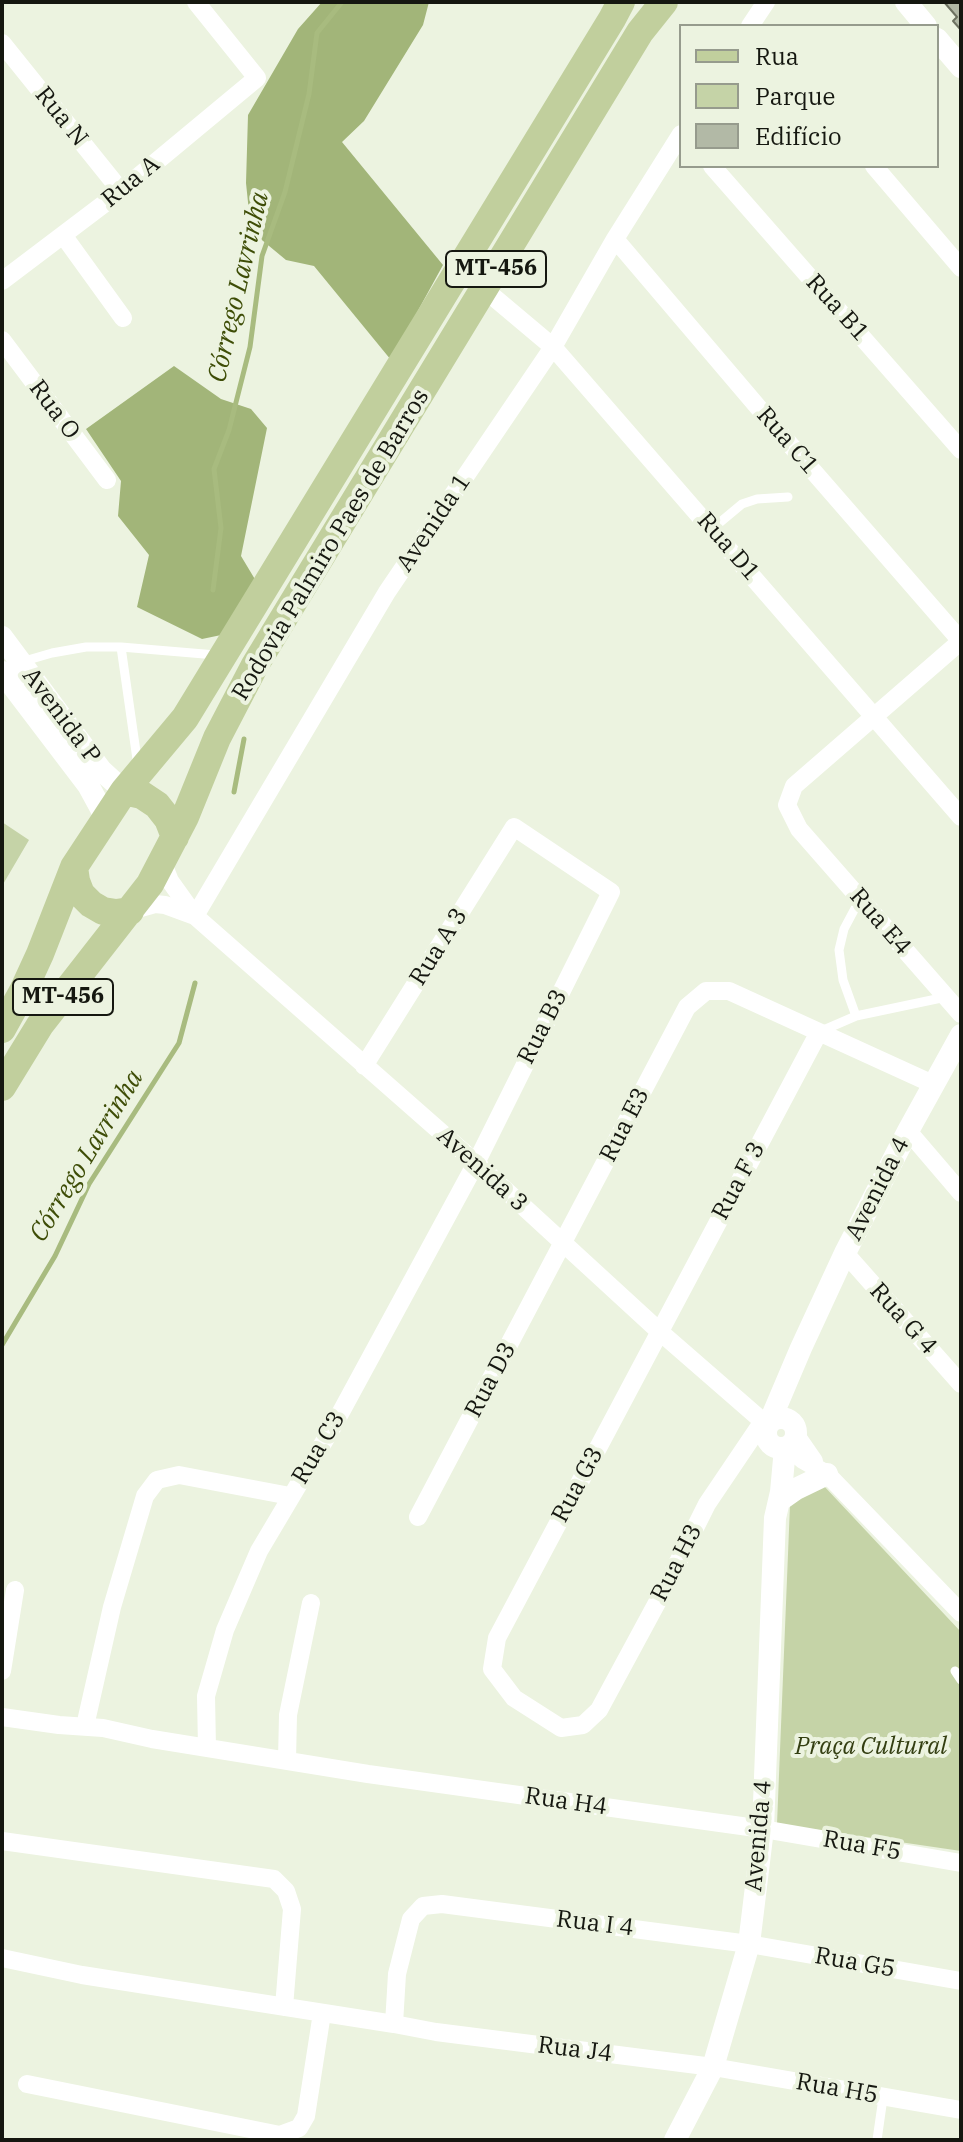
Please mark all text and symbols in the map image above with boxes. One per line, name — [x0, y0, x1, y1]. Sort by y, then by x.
legend — [679, 24, 939, 168]
text: Rua — [755, 40, 799, 72]
text: Parque — [755, 80, 835, 112]
street label: Rua N — [28, 81, 94, 153]
text: Edifício — [755, 120, 842, 152]
street label: Rua A — [96, 150, 166, 214]
water label: Córrego Lavrinha — [202, 189, 276, 385]
road number: MT-456 — [446, 251, 546, 287]
street label: Rua B1 — [800, 269, 874, 347]
street label: Rua O — [22, 375, 86, 445]
street label: Rodovia Palmiro Paes de Barros — [226, 384, 436, 706]
street label: Rua C1 — [750, 402, 824, 480]
street label: Avenida 1 — [391, 469, 477, 577]
street label: Rua D1 — [691, 507, 765, 587]
street label: Avenida P — [16, 662, 106, 770]
street label: Rua E4 — [843, 883, 917, 961]
street label: Rua A 3 — [404, 903, 474, 991]
road number: MT-456 — [13, 979, 113, 1015]
street label: Rua B3 — [512, 985, 574, 1069]
water label: Córrego Lavrinha — [23, 1065, 151, 1247]
street label: Rua E3 — [594, 1083, 656, 1167]
street label: Avenida 3 — [431, 1122, 533, 1218]
street label: Avenida 4 — [840, 1133, 916, 1245]
street label: Rua F 3 — [706, 1137, 772, 1225]
street label: Rua G 4 — [863, 1277, 943, 1361]
street label: Rua D3 — [459, 1338, 523, 1422]
street label: Rua C3 — [286, 1407, 352, 1489]
street label: Rua G3 — [546, 1442, 610, 1528]
street label: Rua H3 — [645, 1520, 709, 1606]
park label: Praça Cultural — [795, 1733, 947, 1761]
street label: Avenida 4 — [740, 1779, 778, 1893]
street label: Rua H4 — [523, 1782, 609, 1822]
street label: Rua F5 — [821, 1825, 903, 1867]
street label: Rua I 4 — [555, 1905, 635, 1943]
street label: Rua G5 — [812, 1942, 898, 1984]
street label: Rua J4 — [536, 2031, 614, 2069]
street label: Rua H5 — [794, 2068, 880, 2110]

